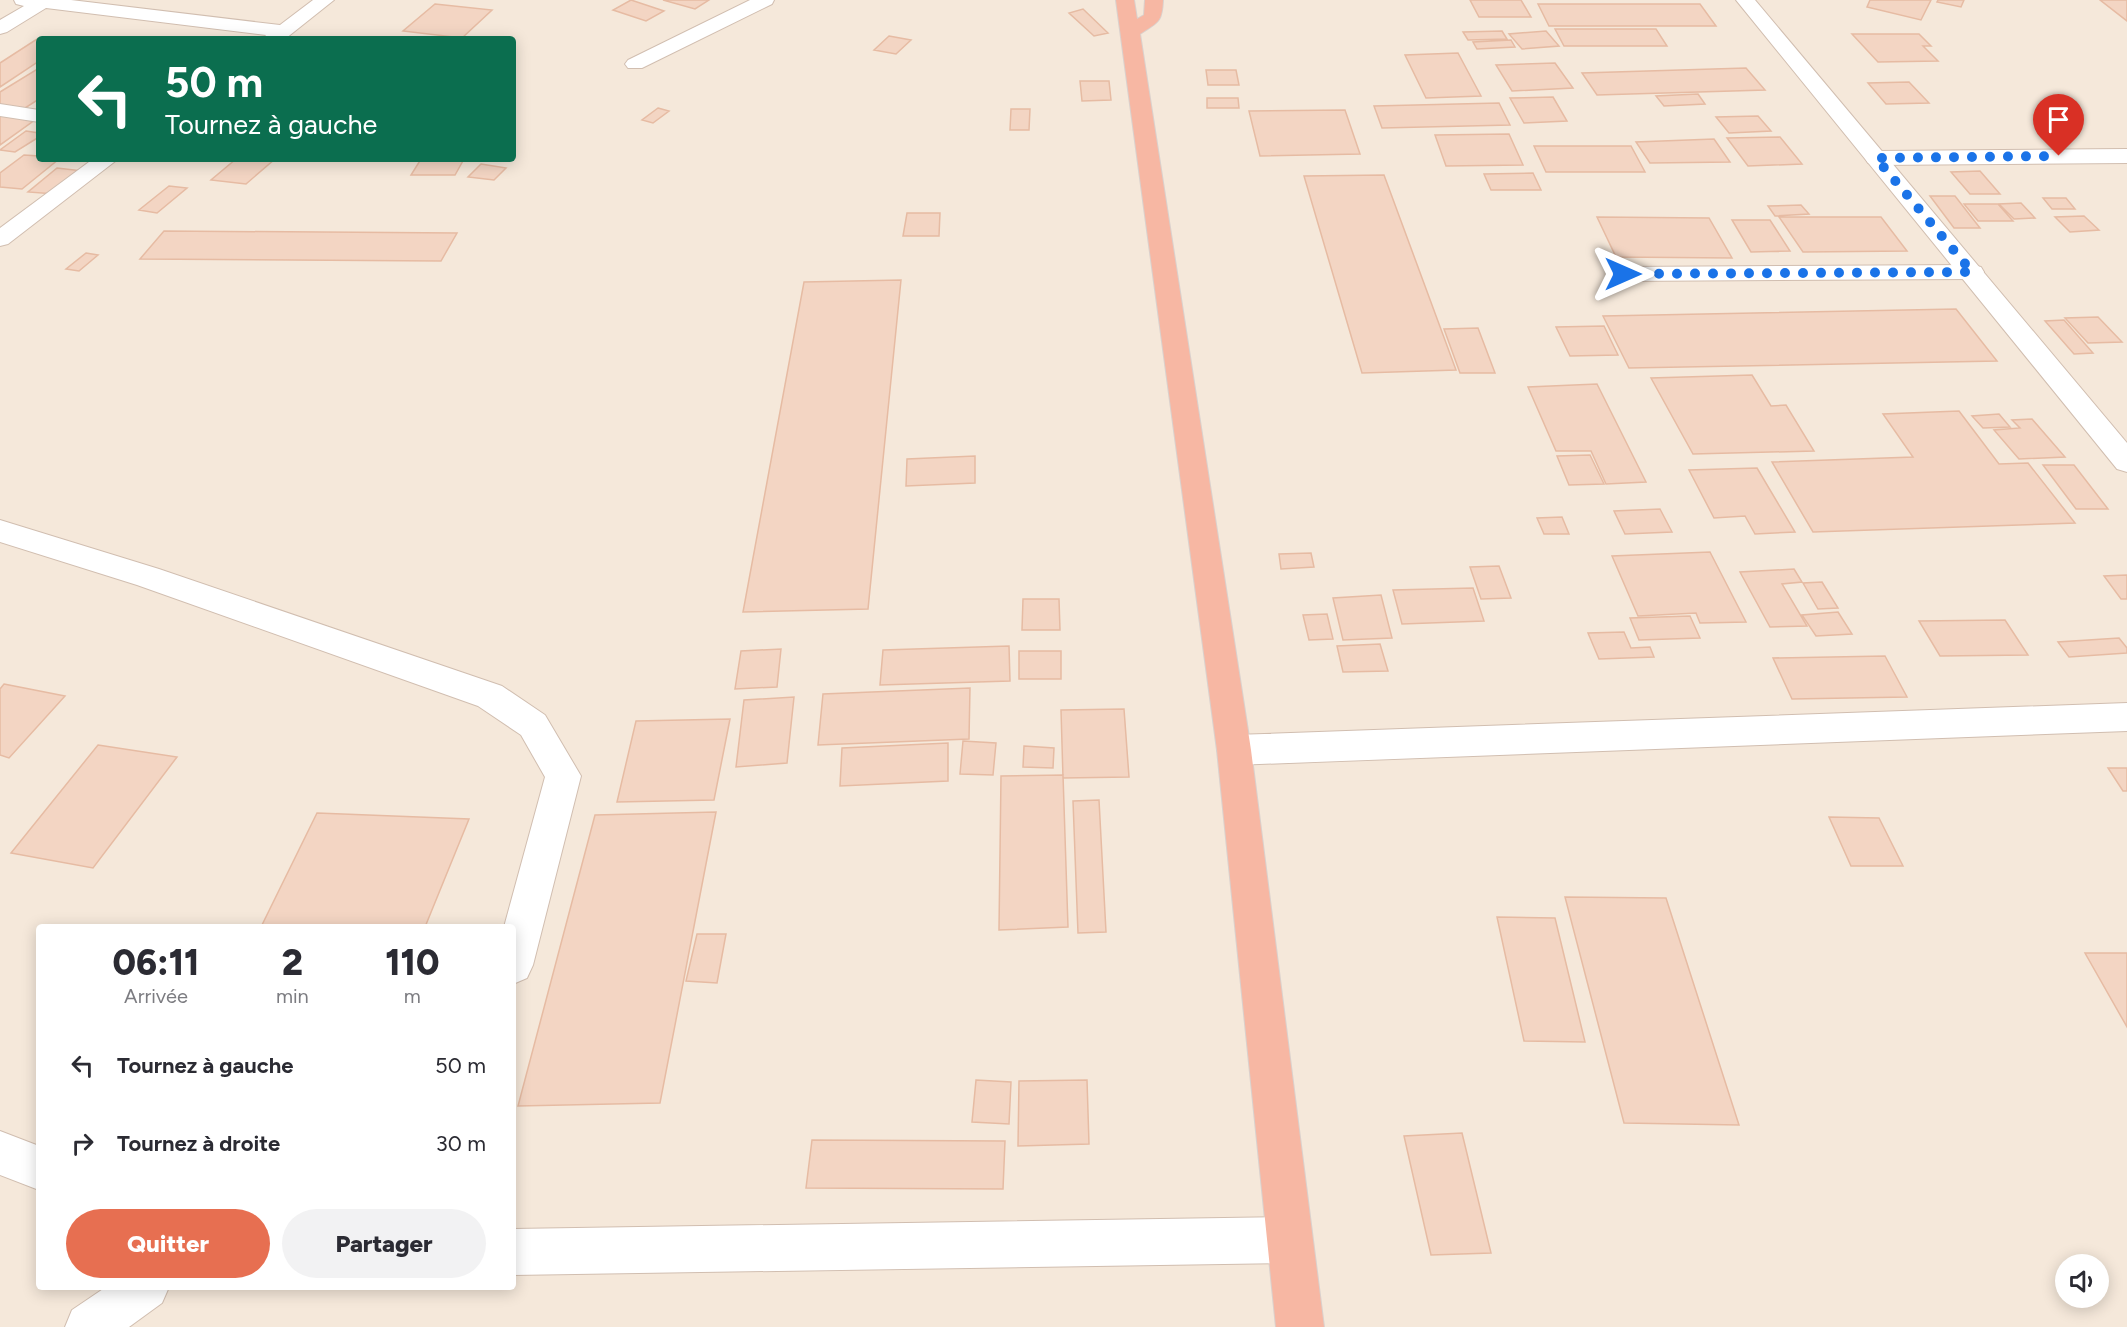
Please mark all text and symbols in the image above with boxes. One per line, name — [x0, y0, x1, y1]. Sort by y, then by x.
text: 50 m — [165, 57, 263, 108]
icon: left — [66, 60, 144, 138]
pin — [2033, 94, 2084, 156]
icon: arrive — [2042, 103, 2075, 136]
text: Tournez à gauche — [165, 108, 377, 141]
position arrow — [1591, 242, 1655, 306]
text: 06:11 — [113, 941, 199, 984]
text: 2 — [282, 941, 303, 984]
text: 110 — [385, 941, 439, 984]
text: Arrivée — [124, 984, 188, 1008]
text: min — [276, 984, 309, 1008]
text: m — [404, 984, 421, 1008]
icon: left — [66, 1049, 99, 1082]
text: Tournez à gauche — [117, 1052, 293, 1079]
text: 50 m — [435, 1052, 486, 1079]
icon: right — [66, 1127, 99, 1160]
text: Tournez à droite — [117, 1130, 280, 1157]
text: 30 m — [436, 1130, 486, 1157]
button: Quitter — [66, 1209, 270, 1278]
button: Partager — [282, 1209, 486, 1278]
map controls — [2055, 1254, 2109, 1308]
button: sound — [2055, 1254, 2109, 1308]

